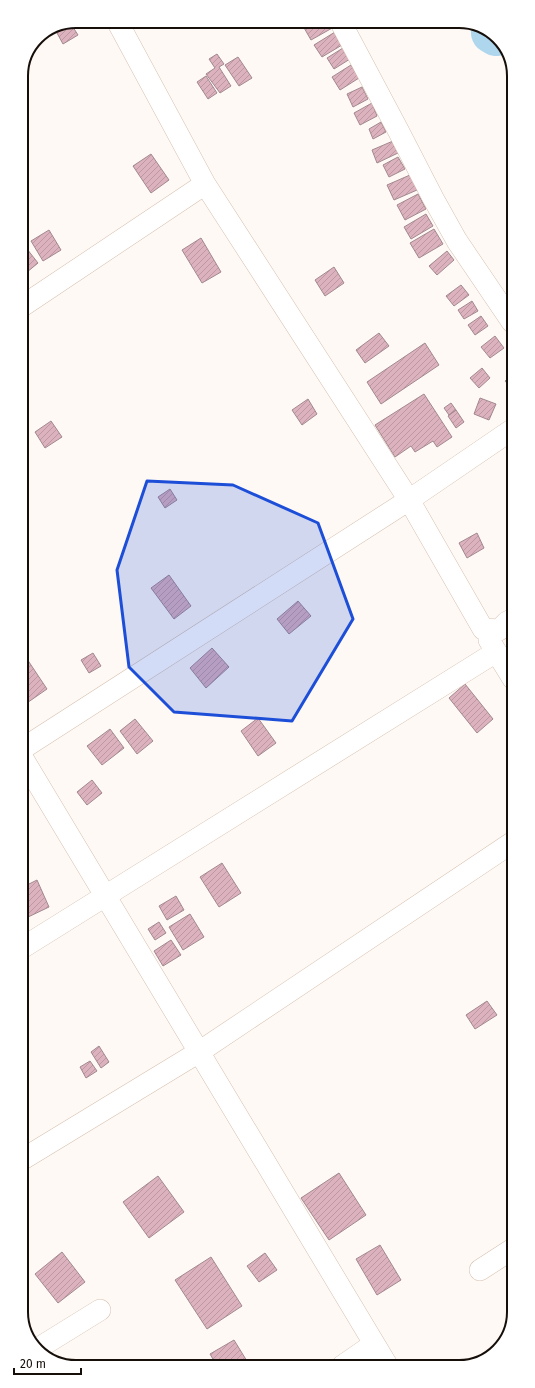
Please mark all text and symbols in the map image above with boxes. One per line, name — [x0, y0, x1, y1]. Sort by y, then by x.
scale bar — [14, 1350, 81, 1376]
text: 20 m — [20, 1357, 46, 1371]

